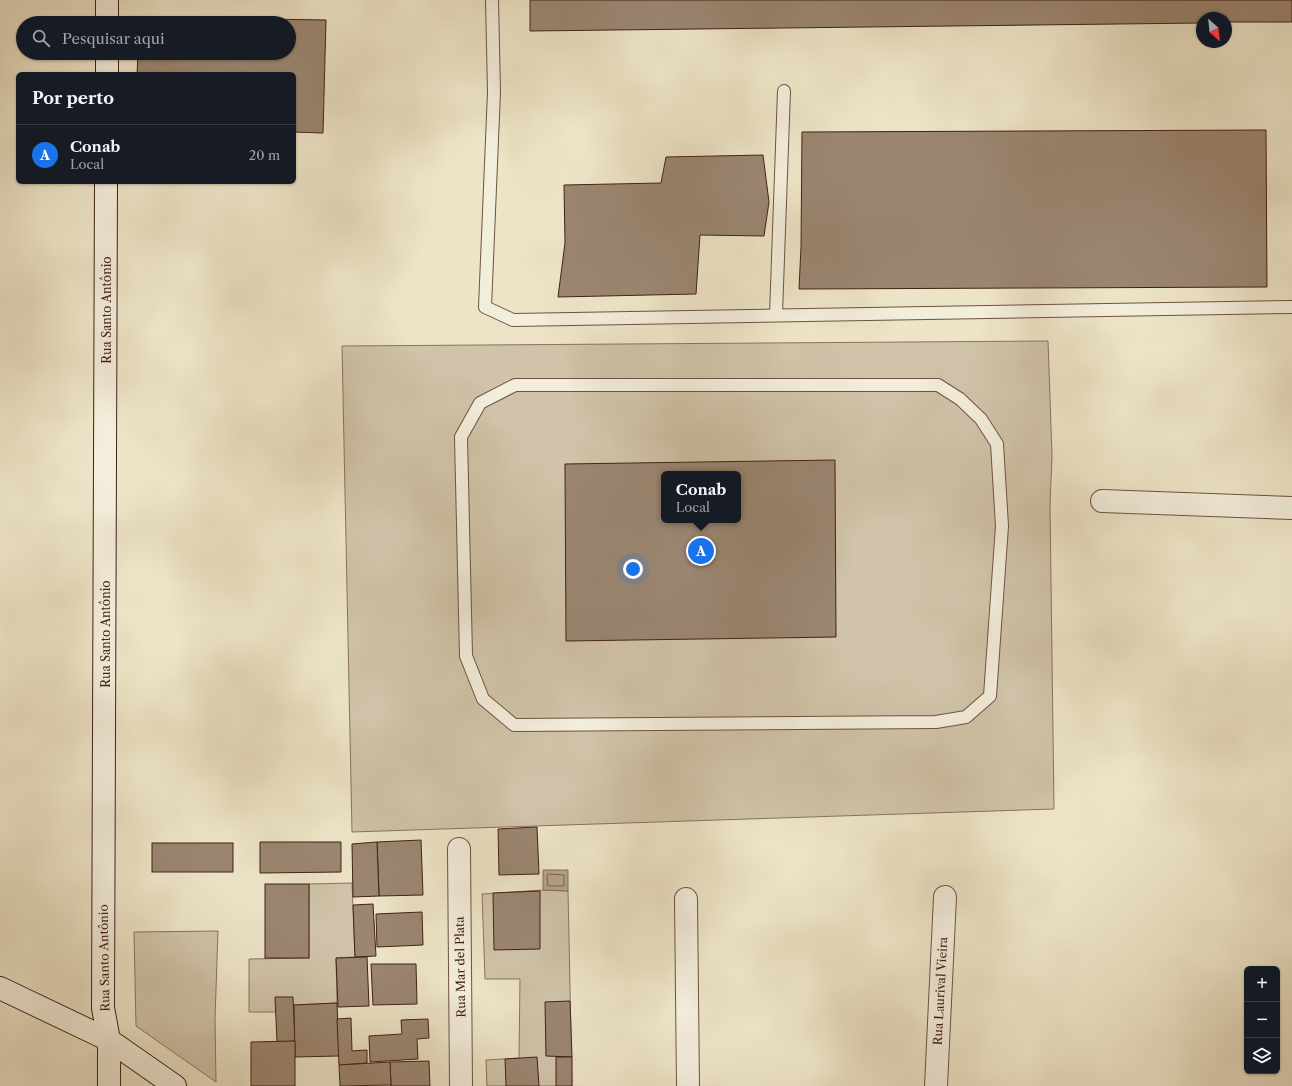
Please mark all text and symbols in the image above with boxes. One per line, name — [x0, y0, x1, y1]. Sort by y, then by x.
north arrow — [1196, 12, 1232, 48]
search box — [16, 16, 296, 60]
icon: search — [30, 27, 52, 49]
text: Pesquisar aqui — [62, 29, 165, 48]
text: Por perto — [32, 88, 114, 108]
text: Conab — [70, 137, 120, 156]
text: A — [40, 147, 50, 163]
text: 20 m — [249, 147, 280, 163]
text: Local — [70, 156, 104, 172]
street label: Rua Santo Antônio — [99, 256, 114, 364]
popup — [661, 471, 741, 523]
text: Conab — [676, 480, 726, 499]
text: Local — [676, 499, 710, 515]
pin: A — [688, 536, 714, 566]
your location — [623, 559, 643, 579]
street label: Rua Santo Antônio — [98, 580, 113, 688]
street label: Rua Santo Antônio — [96, 904, 112, 1012]
street label: Rua Mar del Plata — [452, 916, 468, 1018]
street label: Rua Laurival Vieira — [930, 936, 950, 1046]
map controls — [1244, 966, 1280, 1074]
button: + — [1244, 966, 1280, 1002]
button: − — [1244, 1002, 1280, 1038]
button: layers — [1244, 1038, 1280, 1074]

